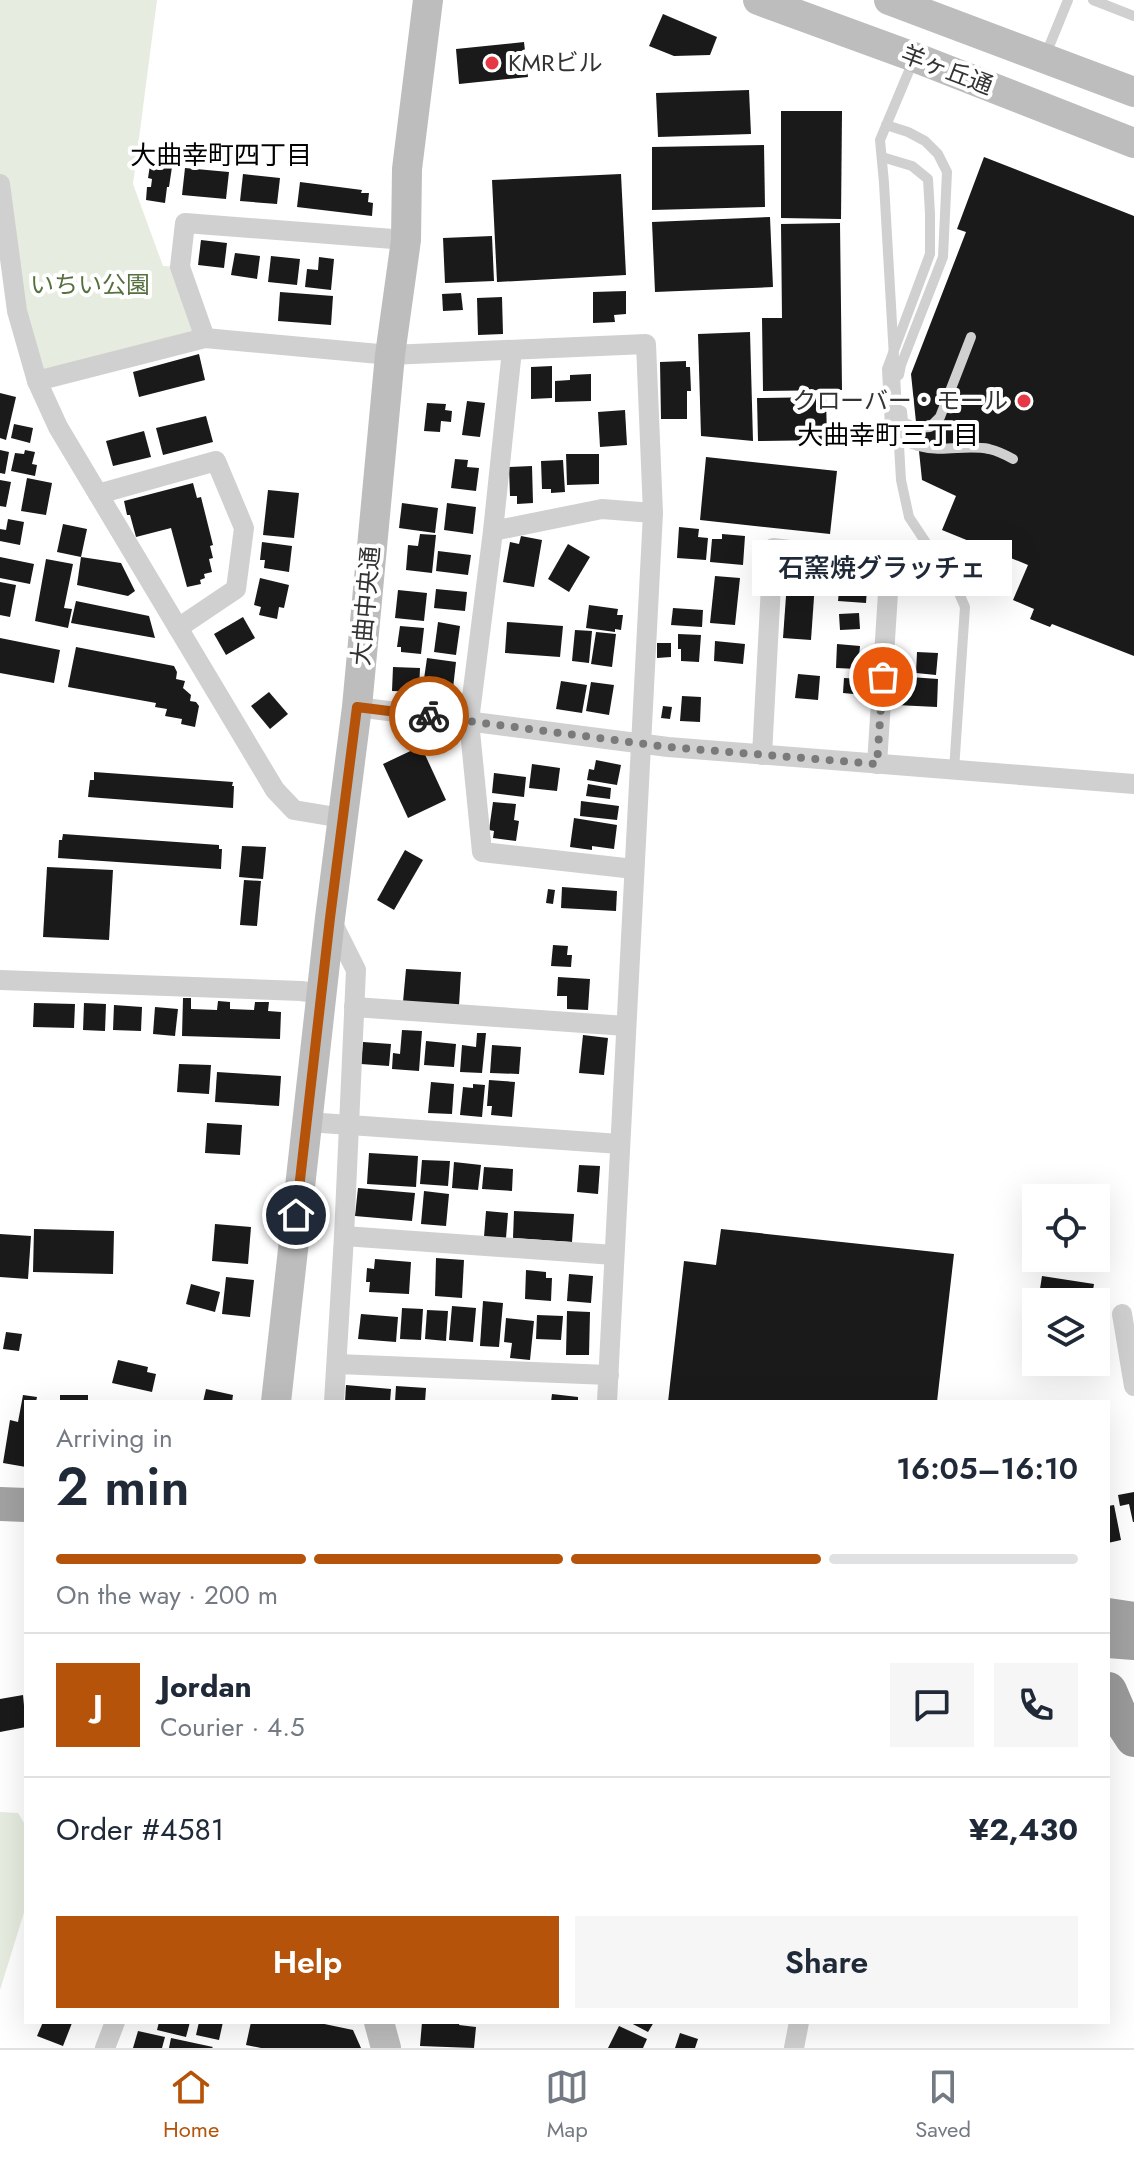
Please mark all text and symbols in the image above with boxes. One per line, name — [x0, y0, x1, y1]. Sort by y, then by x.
street label: 羊ヶ丘通 — [896, 36, 998, 103]
place label: KMRビル — [508, 45, 602, 80]
marker: KMRビル — [483, 54, 501, 72]
district label: 大曲幸町四丁目 — [130, 136, 312, 174]
park label: いちい公園 — [30, 267, 150, 302]
place label: クローバー・モール — [792, 383, 1008, 418]
marker: クローバー・モール — [1015, 392, 1033, 410]
district label: 大曲幸町三丁目 — [797, 416, 979, 454]
callout: 石窯焼グラッチェ — [753, 541, 1013, 597]
street label: 大曲中央通 — [343, 545, 388, 667]
text: 石窯焼グラッチェ — [778, 549, 986, 587]
pin — [849, 643, 917, 711]
icon: bag — [861, 655, 905, 699]
courier — [389, 676, 469, 756]
icon: bike — [407, 694, 451, 738]
pin — [262, 1181, 330, 1249]
map controls — [1022, 1184, 1110, 1376]
button: locate — [1022, 1184, 1110, 1272]
icon: home — [274, 1193, 318, 1237]
button: layers — [1022, 1288, 1110, 1376]
text: Arriving in — [56, 1419, 173, 1457]
text: 16:05–16:10 — [896, 1447, 1078, 1490]
text: 2 min — [56, 1449, 189, 1525]
text: On the way · 200 m — [56, 1576, 278, 1614]
button: chat — [890, 1663, 974, 1747]
button: phone — [994, 1663, 1078, 1747]
text: Jordan — [160, 1665, 252, 1708]
text: J — [93, 1684, 103, 1727]
text: Courier · 4.5 — [160, 1708, 305, 1746]
text: Order #4581 — [56, 1808, 224, 1851]
text: ¥2,430 — [969, 1808, 1078, 1851]
button: Help — [56, 1916, 559, 2008]
button: Share — [575, 1916, 1078, 2008]
tab: Home — [163, 2065, 219, 2145]
tab: Map — [545, 2065, 589, 2145]
tab: Saved — [915, 2065, 971, 2145]

